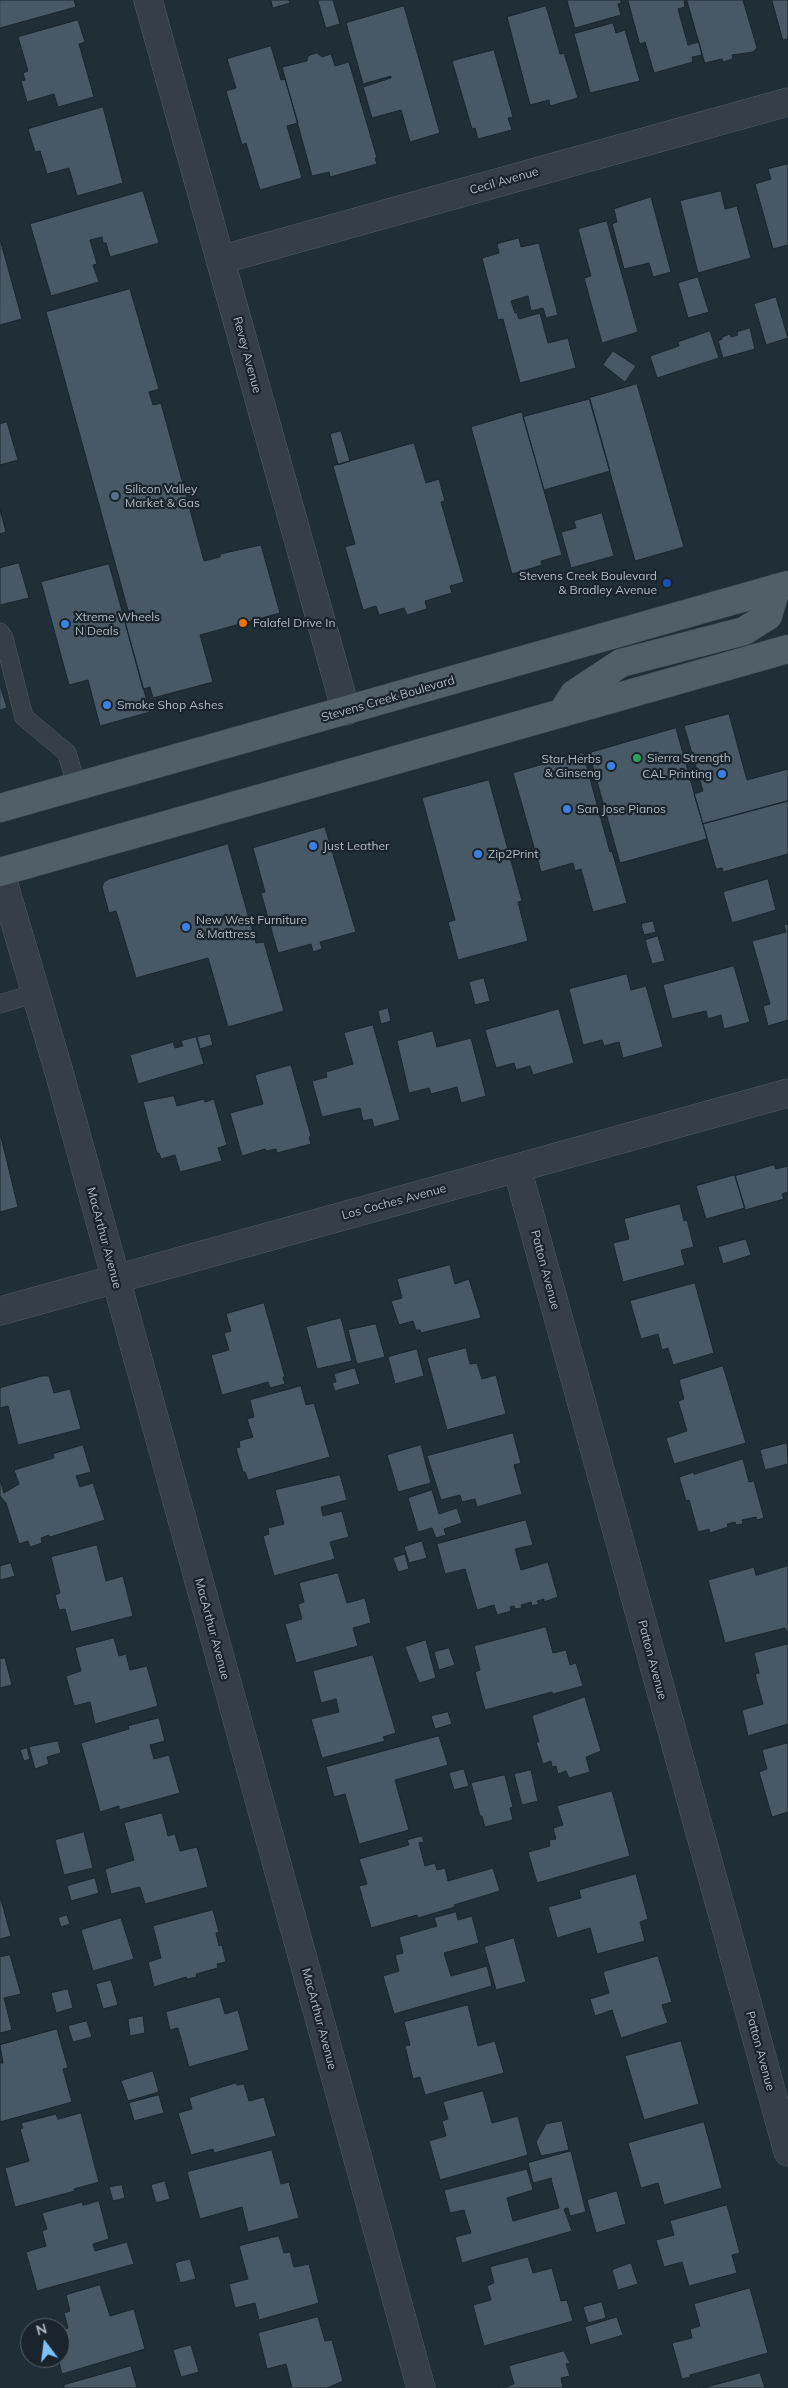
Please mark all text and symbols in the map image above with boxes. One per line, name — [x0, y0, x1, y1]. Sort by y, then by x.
street label: Cecil Avenue — [468, 164, 540, 198]
street label: Revey Avenue — [230, 315, 264, 395]
place label: Silicon Valley Market & Gas — [125, 482, 200, 510]
marker: Silicon Valley Market & Gas — [109, 490, 121, 502]
place label: Stevens Creek Boulevard & Bradley Avenue — [519, 569, 657, 597]
marker: Stevens Creek Boulevard & Bradley Avenue — [661, 577, 673, 589]
place label: Xtreme Wheels N Deals — [75, 610, 160, 638]
place label: Falafel Drive In — [253, 616, 335, 630]
marker: Falafel Drive In — [237, 617, 249, 629]
marker: Xtreme Wheels N Deals — [59, 618, 71, 630]
street label: Stevens Creek Boulevard — [320, 673, 456, 725]
place label: Smoke Shop Ashes — [117, 698, 223, 712]
marker: Smoke Shop Ashes — [101, 699, 113, 711]
place label: Sierra Strength — [647, 751, 731, 765]
place label: Star Herbs & Ginseng — [541, 752, 601, 780]
marker: Sierra Strength — [631, 752, 643, 764]
marker: Star Herbs & Ginseng — [605, 760, 617, 772]
place label: CAL Printing — [642, 767, 712, 781]
marker: CAL Printing — [716, 768, 728, 780]
place label: San Jose Pianos — [577, 802, 666, 816]
marker: San Jose Pianos — [561, 803, 573, 815]
place label: Just Leather — [323, 839, 389, 853]
marker: Just Leather — [307, 840, 319, 852]
place label: Zip2Print — [488, 847, 539, 861]
marker: Zip2Print — [472, 848, 484, 860]
place label: New West Furniture & Mattress — [196, 913, 307, 941]
marker: New West Furniture & Mattress — [180, 921, 192, 933]
street label: Los Coches Avenue — [340, 1181, 448, 1223]
street label: MacArthur Avenue — [84, 1186, 124, 1290]
street label: Patton Avenue — [527, 1229, 563, 1311]
street label: MacArthur Avenue — [192, 1577, 232, 1681]
street label: Patton Avenue — [634, 1619, 670, 1701]
street label: MacArthur Avenue — [299, 1967, 339, 2071]
street label: Patton Avenue — [742, 2010, 778, 2092]
north arrow — [20, 2318, 70, 2368]
text: N — [34, 2319, 49, 2340]

